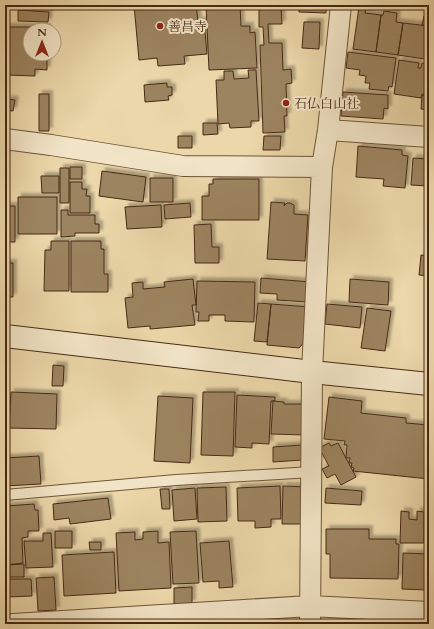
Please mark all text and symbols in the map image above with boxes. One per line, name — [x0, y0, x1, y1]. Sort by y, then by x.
place label: 善昌寺 — [168, 18, 207, 36]
marker: 善昌寺 — [155, 21, 165, 31]
north arrow — [22, 22, 62, 62]
text: N — [37, 25, 47, 40]
place label: 石仏白山社 — [294, 95, 359, 113]
marker: 石仏白山社 — [281, 98, 291, 108]

